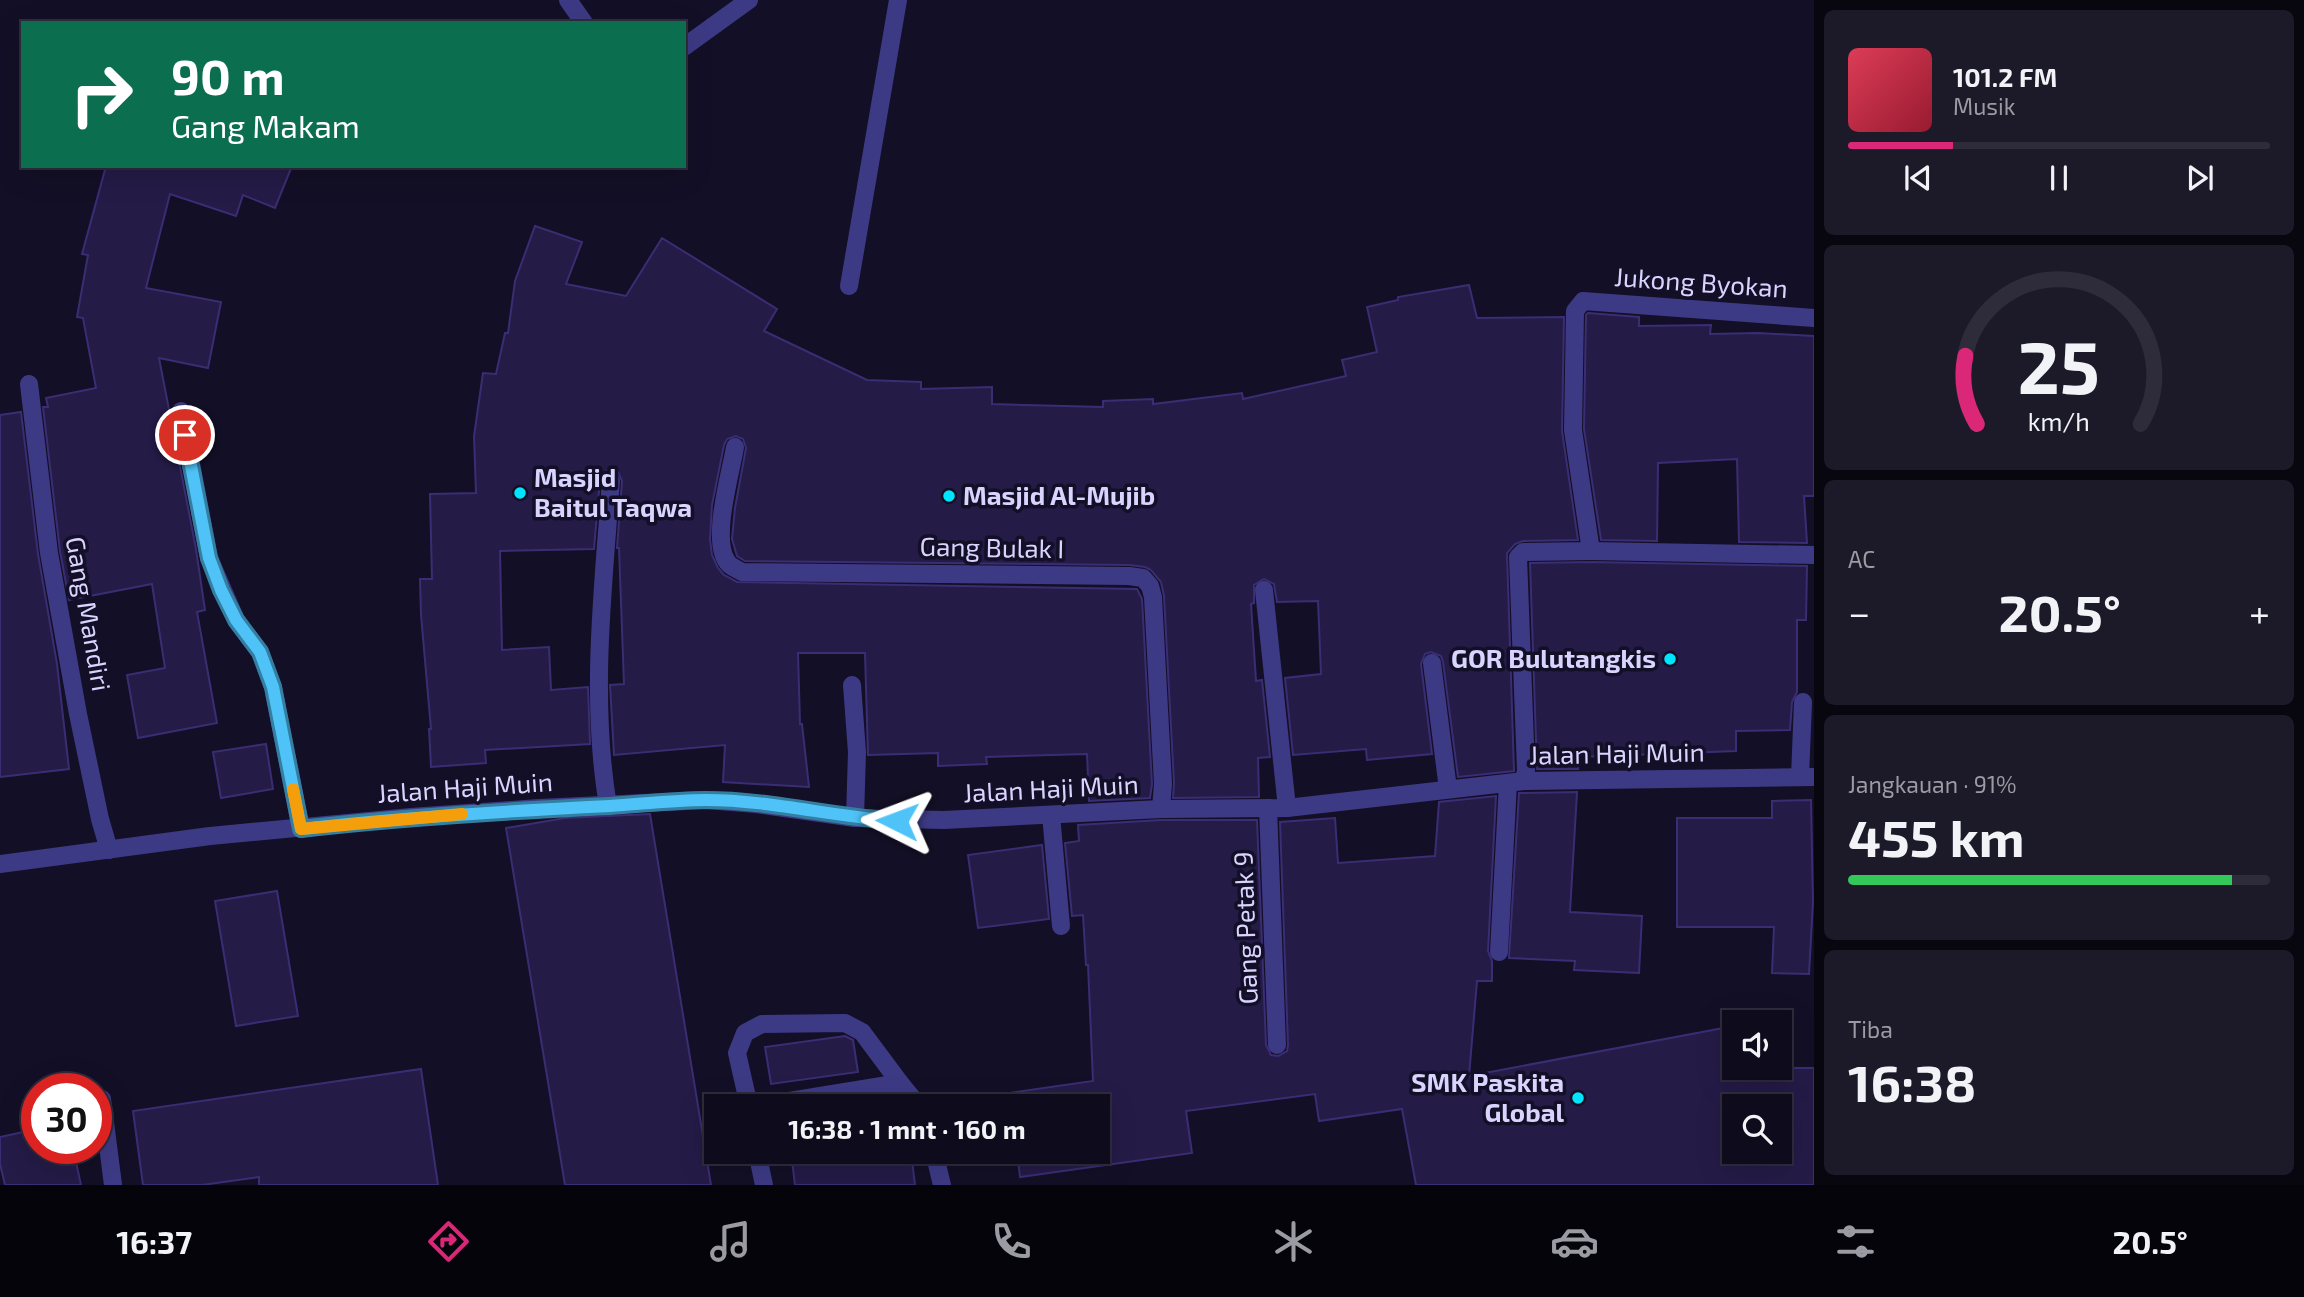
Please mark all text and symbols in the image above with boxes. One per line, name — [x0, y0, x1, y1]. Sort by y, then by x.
text: 90 m — [171, 46, 285, 105]
icon: right — [56, 49, 147, 140]
text: 101.2 FM — [1953, 61, 2057, 92]
text: Musik — [1953, 92, 2015, 120]
text: Gang Makam — [171, 106, 360, 144]
icon: previous — [1899, 159, 1937, 197]
icon: pause — [2040, 159, 2078, 197]
icon: next — [2181, 159, 2219, 197]
street label: Jukong Byokan — [1613, 260, 1789, 303]
text: 25 — [2018, 321, 2100, 409]
pin — [155, 405, 215, 465]
text: km/h — [2028, 405, 2090, 435]
icon: arrive — [166, 416, 204, 454]
place label: Masjid Baitul Taqwa — [534, 461, 692, 522]
place label: Masjid Al-Mujib — [963, 479, 1155, 510]
marker: Masjid Baitul Taqwa — [512, 485, 528, 501]
marker: Masjid Al-Mujib — [941, 488, 957, 504]
street label: Gang Bulak I — [919, 530, 1065, 563]
street label: Gang Mandiri — [61, 534, 118, 693]
text: AC — [1848, 545, 1875, 573]
text: 20.5° — [1998, 580, 2121, 642]
text: − — [1848, 589, 1870, 635]
text: + — [2249, 589, 2270, 635]
place label: GOR Bulutangkis — [1451, 642, 1656, 673]
marker: GOR Bulutangkis — [1662, 651, 1678, 667]
street label: Jalan Haji Muin — [1529, 735, 1705, 770]
street label: Jalan Haji Muin — [376, 765, 554, 808]
street label: Jalan Haji Muin — [962, 767, 1139, 808]
text: Jangkauan · 91% — [1848, 770, 2017, 798]
position arrow — [860, 784, 934, 858]
text: 455 km — [1848, 805, 2025, 867]
street label: Gang Petak 9 — [1226, 851, 1263, 1005]
map controls — [1722, 1010, 1792, 1164]
button: sound — [1722, 1010, 1792, 1080]
text: Tiba — [1848, 1015, 1893, 1043]
text: 16:38 — [1848, 1050, 1976, 1112]
place label: SMK Paskita Global — [1411, 1066, 1564, 1127]
speed limit sign: 30 — [21, 1073, 112, 1164]
marker: SMK Paskita Global — [1570, 1090, 1586, 1106]
button: search — [1722, 1094, 1792, 1164]
text: 16:38 · 1 mnt · 160 m — [788, 1113, 1026, 1144]
icon: directions — [424, 1217, 473, 1266]
icon: music — [706, 1217, 755, 1266]
icon: phone — [987, 1217, 1036, 1266]
icon: climate — [1269, 1217, 1318, 1266]
icon: car — [1550, 1217, 1599, 1266]
icon: filters — [1831, 1217, 1880, 1266]
text: 16:37 — [116, 1222, 192, 1260]
text: 20.5° — [2113, 1222, 2188, 1260]

